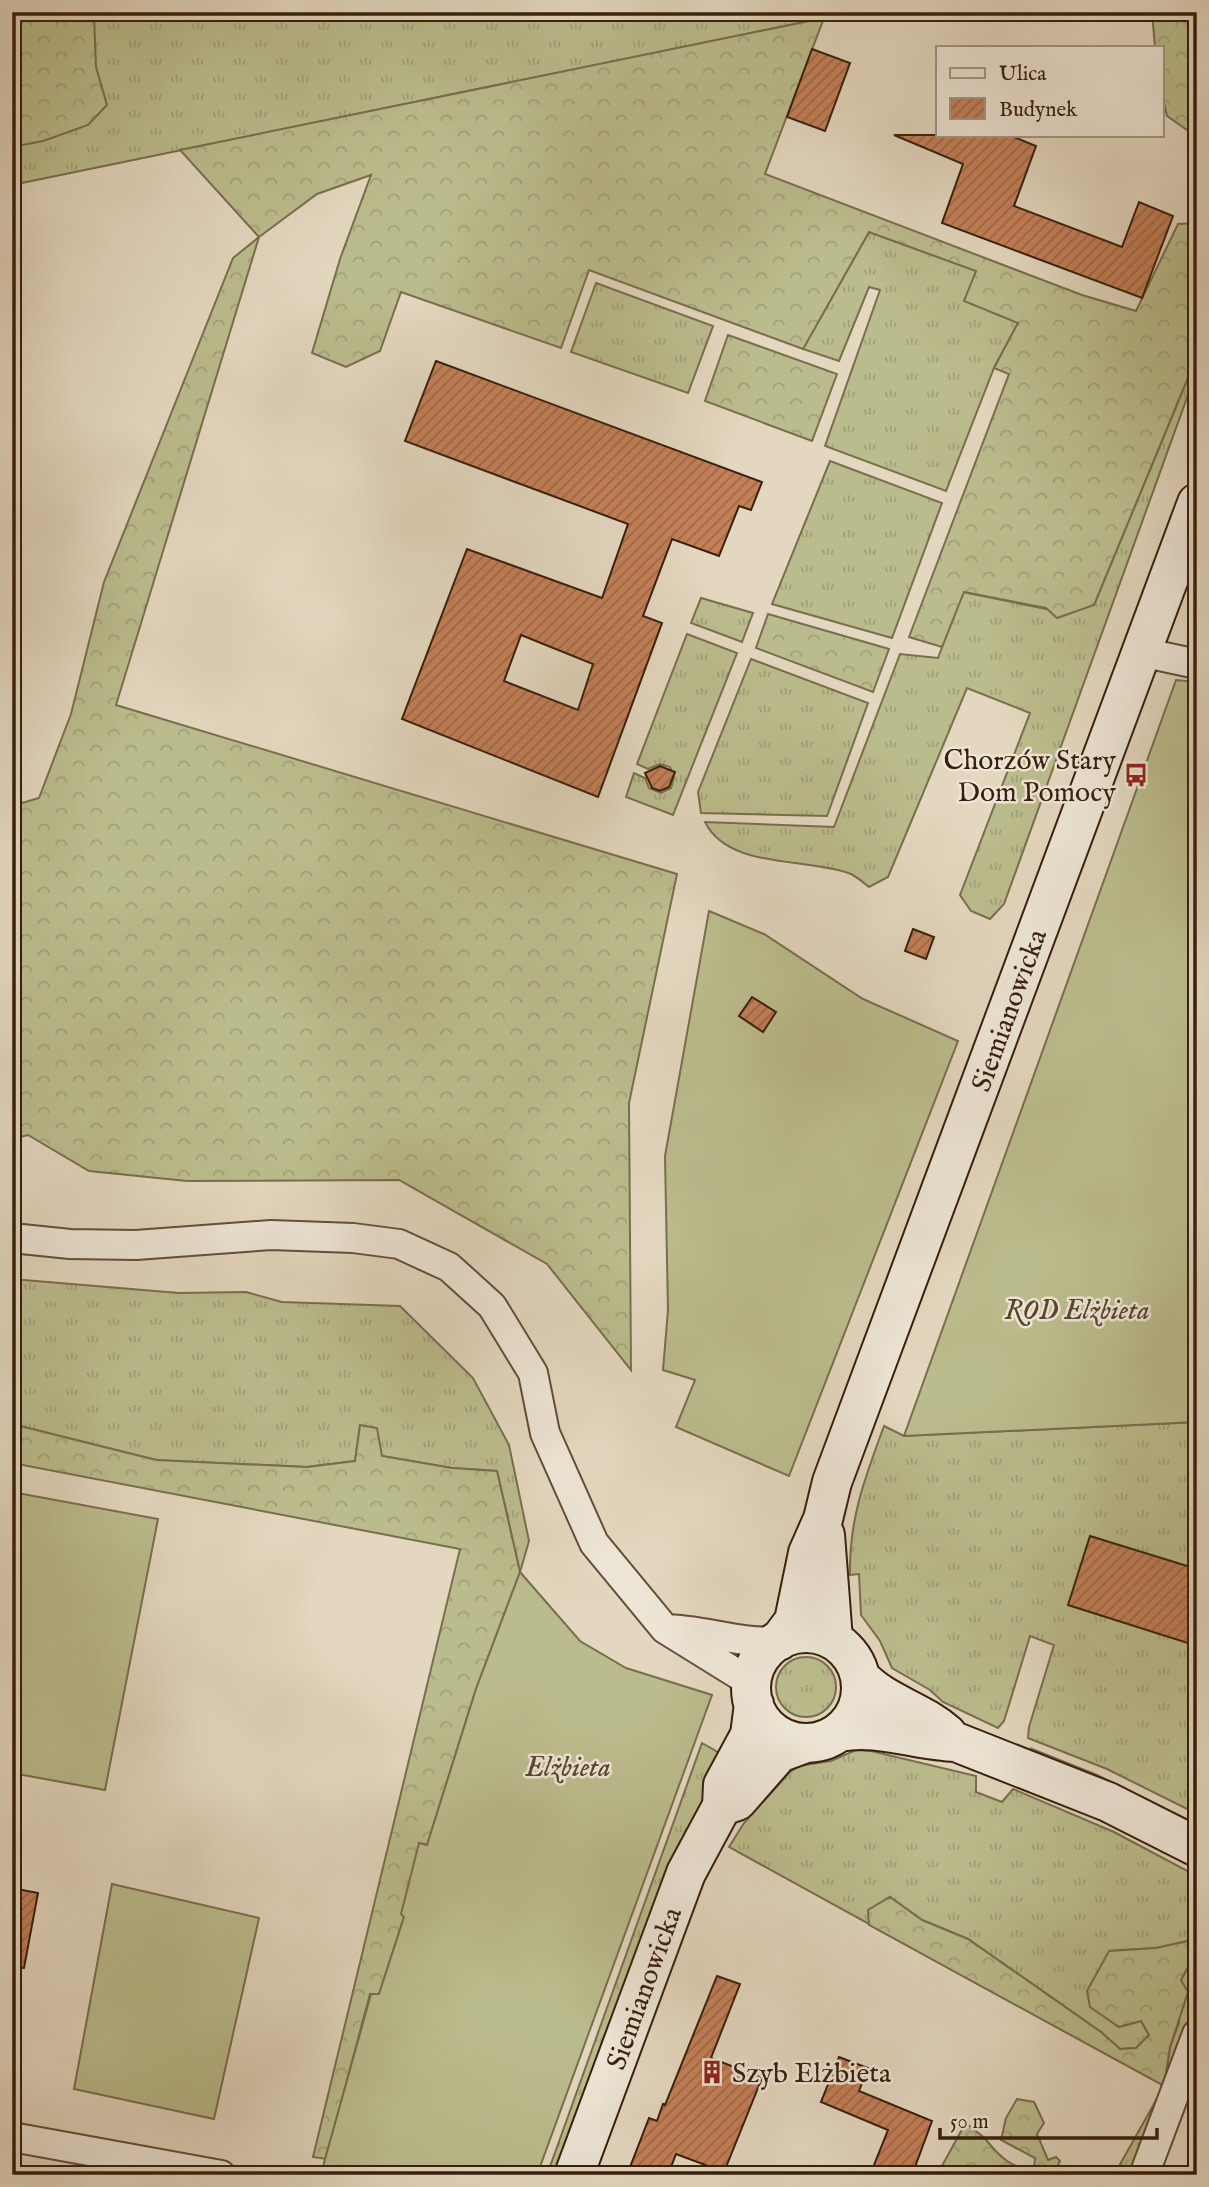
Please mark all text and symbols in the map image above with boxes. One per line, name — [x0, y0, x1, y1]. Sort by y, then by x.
legend — [936, 46, 1164, 136]
text: Ulica — [999, 61, 1047, 88]
text: Budynek — [999, 97, 1078, 124]
place label: Chorzów Stary Dom Pomocy — [944, 744, 1116, 811]
bus stop icon: Chorzów Stary Dom Pomocy — [1122, 761, 1150, 789]
street label: Siemianowicka — [965, 924, 1056, 1097]
park label: ROD Elżbieta — [1004, 1294, 1150, 1329]
park label: Elżbieta — [524, 1751, 611, 1786]
street label: Siemianowicka — [600, 1902, 691, 2075]
place label: Szyb Elżbieta — [732, 2057, 892, 2092]
building icon: Szyb Elżbieta — [698, 2058, 726, 2086]
scale bar — [940, 2096, 1156, 2140]
text: 50 m — [950, 2109, 989, 2136]

